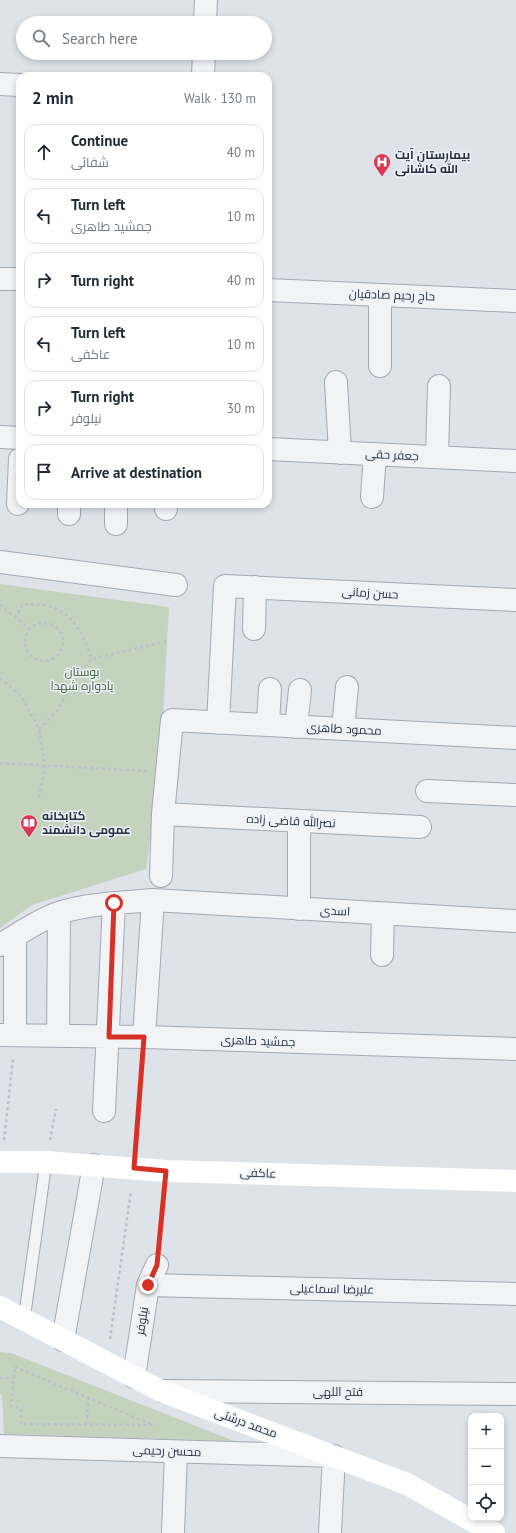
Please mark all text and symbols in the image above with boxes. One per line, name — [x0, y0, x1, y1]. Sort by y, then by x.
search box — [16, 16, 272, 60]
icon: search — [30, 27, 52, 49]
text: Search here — [62, 29, 138, 48]
text: 2 min — [32, 87, 73, 109]
text: Walk · 130 m — [184, 90, 256, 107]
text: Continue — [71, 131, 128, 150]
icon: ahead — [33, 141, 55, 163]
text: 40 m — [227, 144, 255, 161]
place label: بیمارستان آیت الله کاشانی — [395, 147, 470, 177]
hospital icon: بیمارستان آیت الله کاشانی — [372, 152, 392, 177]
text: شفائی — [71, 154, 109, 171]
text: Turn left — [71, 195, 125, 214]
icon: left — [33, 205, 55, 227]
text: 10 m — [227, 208, 255, 225]
text: جمشید طاهری — [71, 218, 152, 235]
icon: right — [33, 269, 55, 291]
text: Turn right — [71, 271, 134, 290]
text: 40 m — [227, 272, 255, 289]
street label: حاج رحیم صادقیان — [349, 285, 435, 305]
text: Turn left — [71, 323, 125, 342]
icon: left — [33, 333, 55, 355]
text: 10 m — [227, 336, 255, 353]
text: عاکفی — [71, 346, 110, 363]
text: Turn right — [71, 387, 134, 406]
icon: right — [33, 397, 55, 419]
text: 30 m — [227, 400, 255, 417]
text: نیلوفر — [71, 410, 102, 427]
street label: جعفر حقی — [365, 446, 419, 463]
icon: arrive — [33, 461, 55, 483]
text: Arrive at destination — [71, 463, 202, 482]
street label: حسن زمانی — [341, 584, 399, 601]
park label: بوستان یادواره شهدا — [50, 664, 114, 693]
street label: محمود طاهری — [306, 719, 382, 738]
place label: کتابخانه عمومی دانشمند — [42, 808, 131, 838]
street label: نصرالله قاضی زاده — [246, 811, 336, 830]
library icon: کتابخانه عمومی دانشمند — [19, 813, 39, 838]
route start — [105, 894, 123, 912]
street label: اسدی — [319, 902, 351, 919]
street label: جمشید طاهری — [220, 1032, 296, 1049]
street label: عاکفی — [240, 1164, 276, 1181]
route end — [139, 1276, 157, 1294]
street label: علیرضا اسماعیلی — [290, 1280, 374, 1297]
street label: نیلوفر — [132, 1306, 151, 1337]
street label: فتح اللهی — [313, 1384, 363, 1400]
street label: محمد درشتی — [213, 1404, 280, 1441]
map controls — [468, 1413, 504, 1521]
button: + — [468, 1413, 504, 1449]
street label: محسن رحیمی — [132, 1442, 202, 1459]
button: − — [468, 1449, 504, 1485]
button: locate — [468, 1485, 504, 1521]

